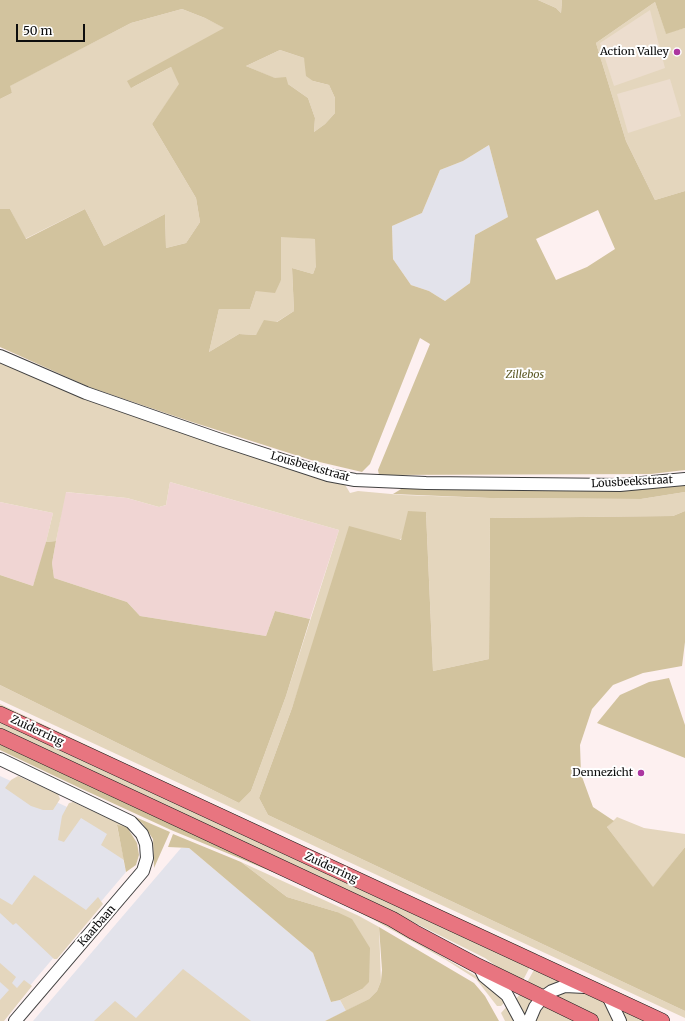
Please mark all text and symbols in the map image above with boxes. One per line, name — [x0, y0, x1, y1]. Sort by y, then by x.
scale bar — [18, 16, 87, 42]
text: 50 m — [23, 23, 52, 38]
place label: Action Valley — [600, 45, 669, 59]
marker: Action Valley — [672, 47, 682, 57]
park label: Zillebos — [506, 368, 544, 382]
street label: Lousbeekstraat — [269, 449, 351, 485]
street label: Lousbeekstraat — [591, 473, 673, 491]
street label: Zuiderring — [8, 713, 66, 749]
place label: Dennezicht — [572, 766, 633, 780]
marker: Dennezicht — [636, 768, 646, 778]
street label: Zuiderring — [302, 850, 360, 886]
street label: Kaarbaan — [75, 903, 119, 949]

